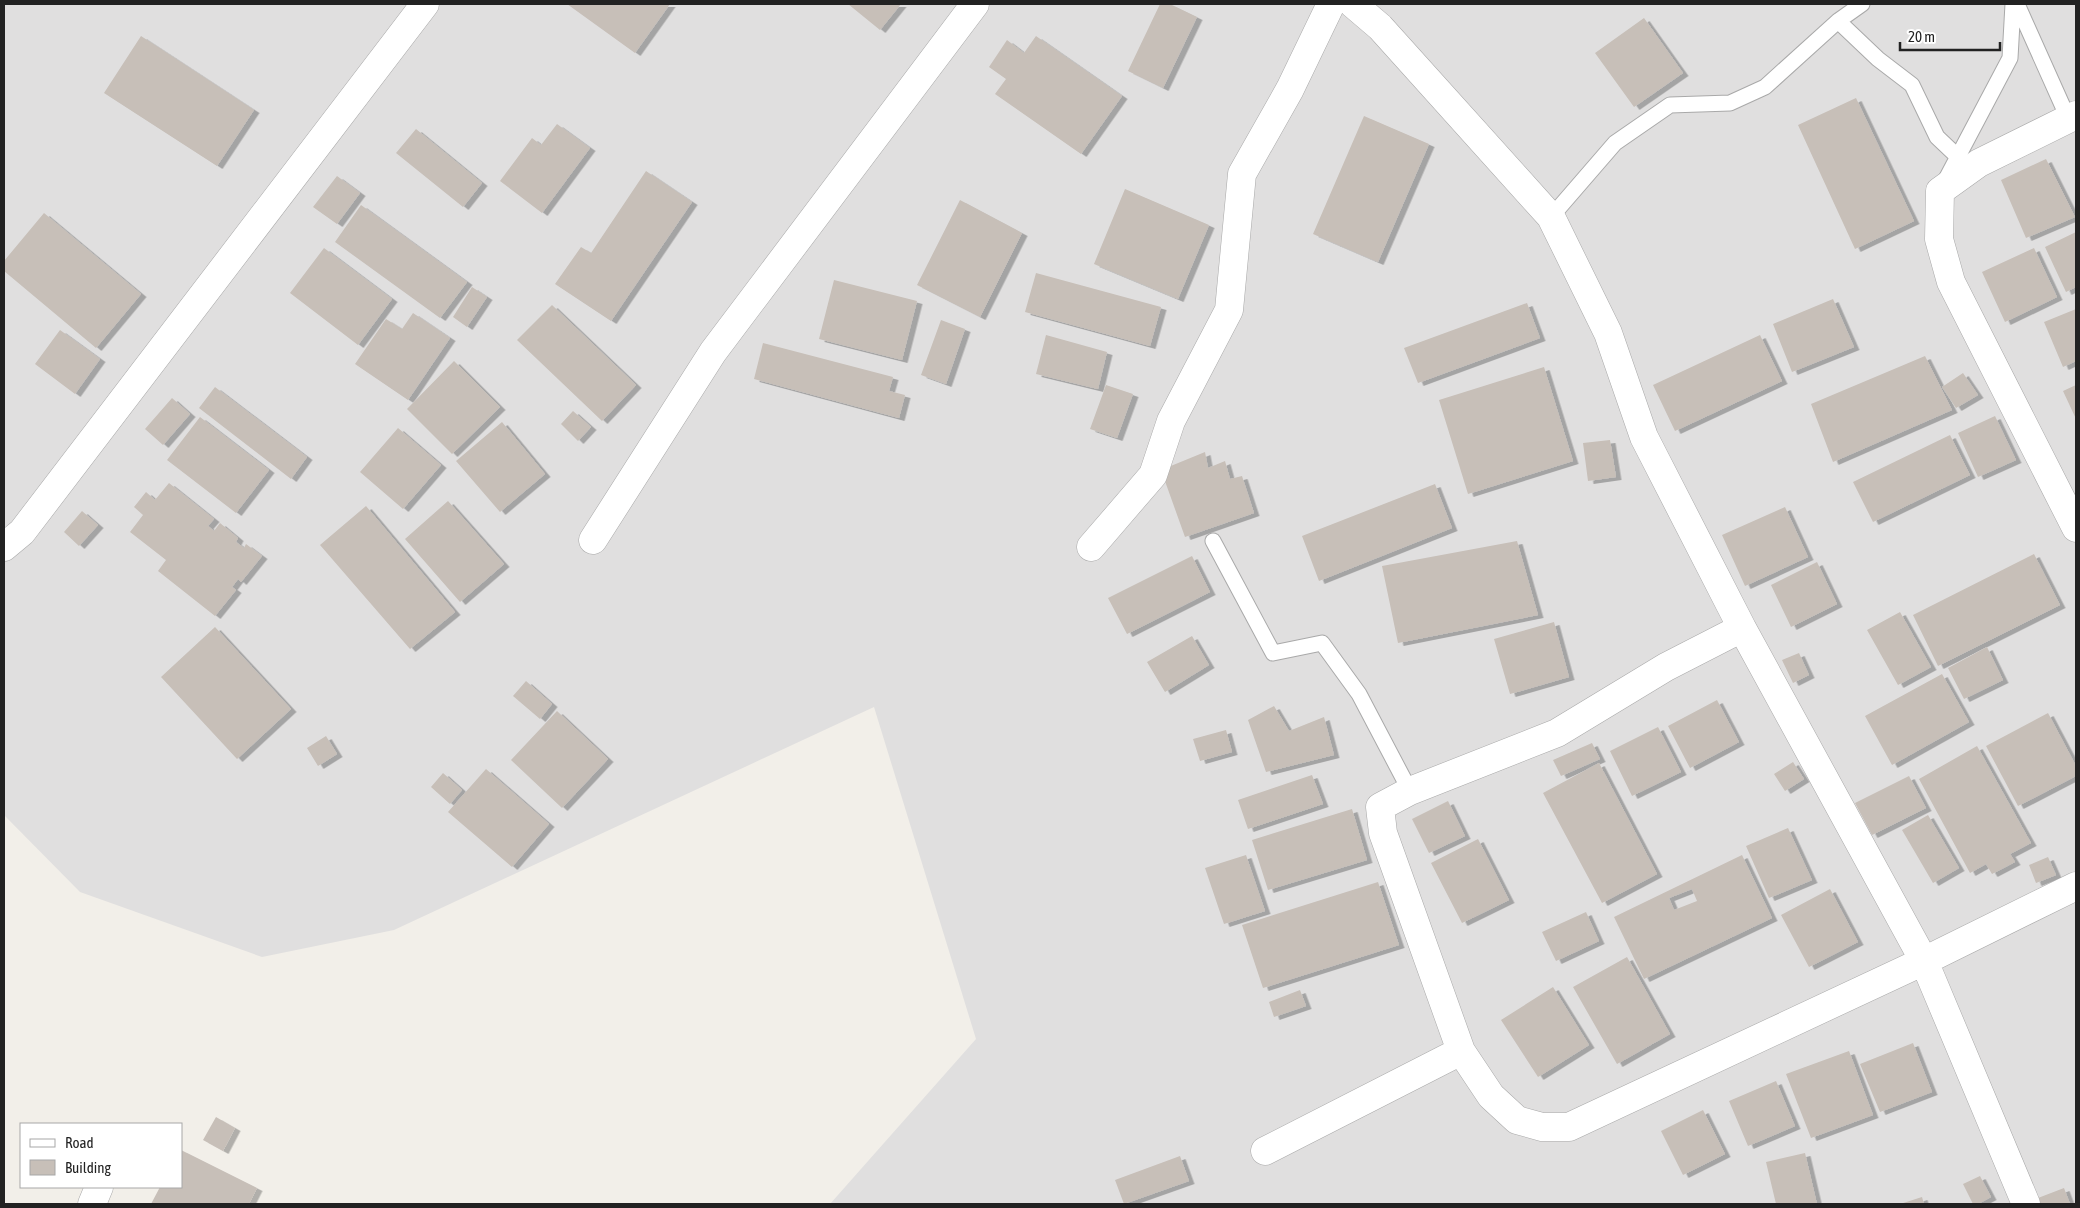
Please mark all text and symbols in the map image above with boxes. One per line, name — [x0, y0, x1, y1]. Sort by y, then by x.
scale bar — [1900, 20, 2000, 52]
text: 20 m — [1908, 28, 1935, 45]
legend — [20, 1123, 182, 1188]
text: Road — [65, 1134, 94, 1151]
text: Building — [65, 1159, 111, 1176]

